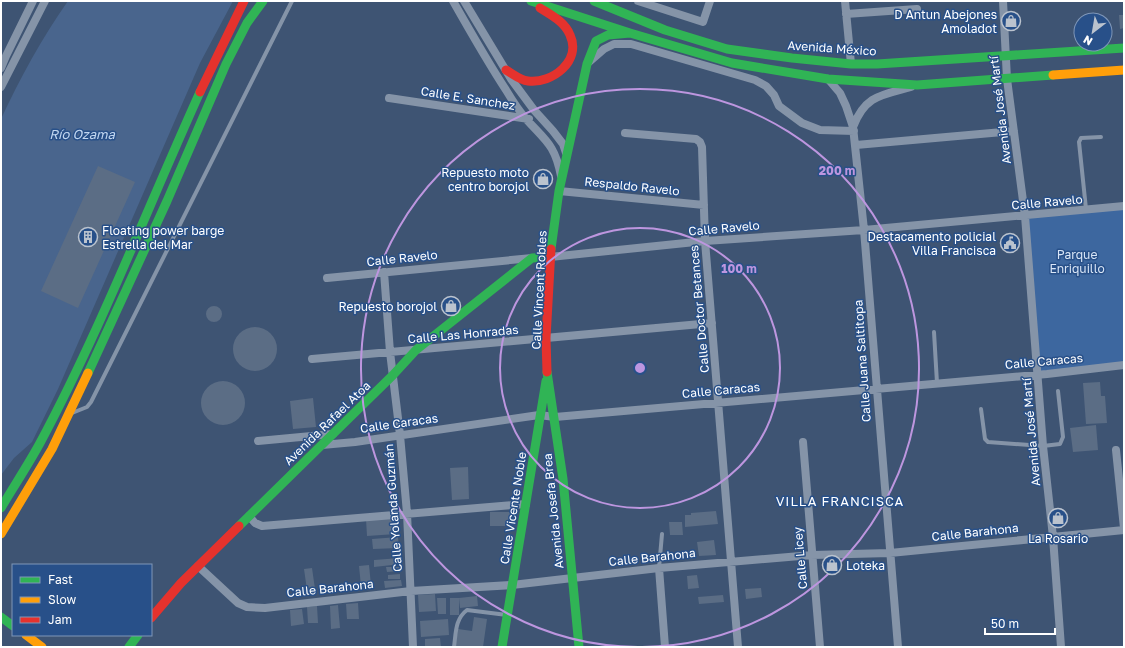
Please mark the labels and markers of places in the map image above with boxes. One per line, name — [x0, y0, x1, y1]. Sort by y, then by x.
place label: D Antun Abejones Amoladot — [894, 7, 997, 36]
shop icon: D Antun Abejones Amoladot — [1000, 10, 1022, 32]
place label: Repuesto moto centro borojol — [441, 165, 529, 194]
shop icon: Repuesto moto centro borojol — [532, 168, 554, 190]
place label: Floating power barge Estrella del Mar — [102, 223, 224, 252]
building icon: Floating power barge Estrella del Mar — [77, 226, 99, 248]
place label: Destacamento policial Villa Francisca — [868, 229, 996, 258]
public building icon: Destacamento policial Villa Francisca — [999, 232, 1021, 254]
shop icon: Repuesto borojol — [440, 295, 462, 317]
place label: Repuesto borojol — [338, 299, 437, 314]
centre of rings — [633, 361, 647, 375]
shop icon: La Rosario — [1047, 507, 1069, 529]
place label: La Rosario — [1028, 531, 1088, 546]
shop icon: Loteka — [821, 554, 843, 576]
place label: Loteka — [846, 558, 885, 573]

